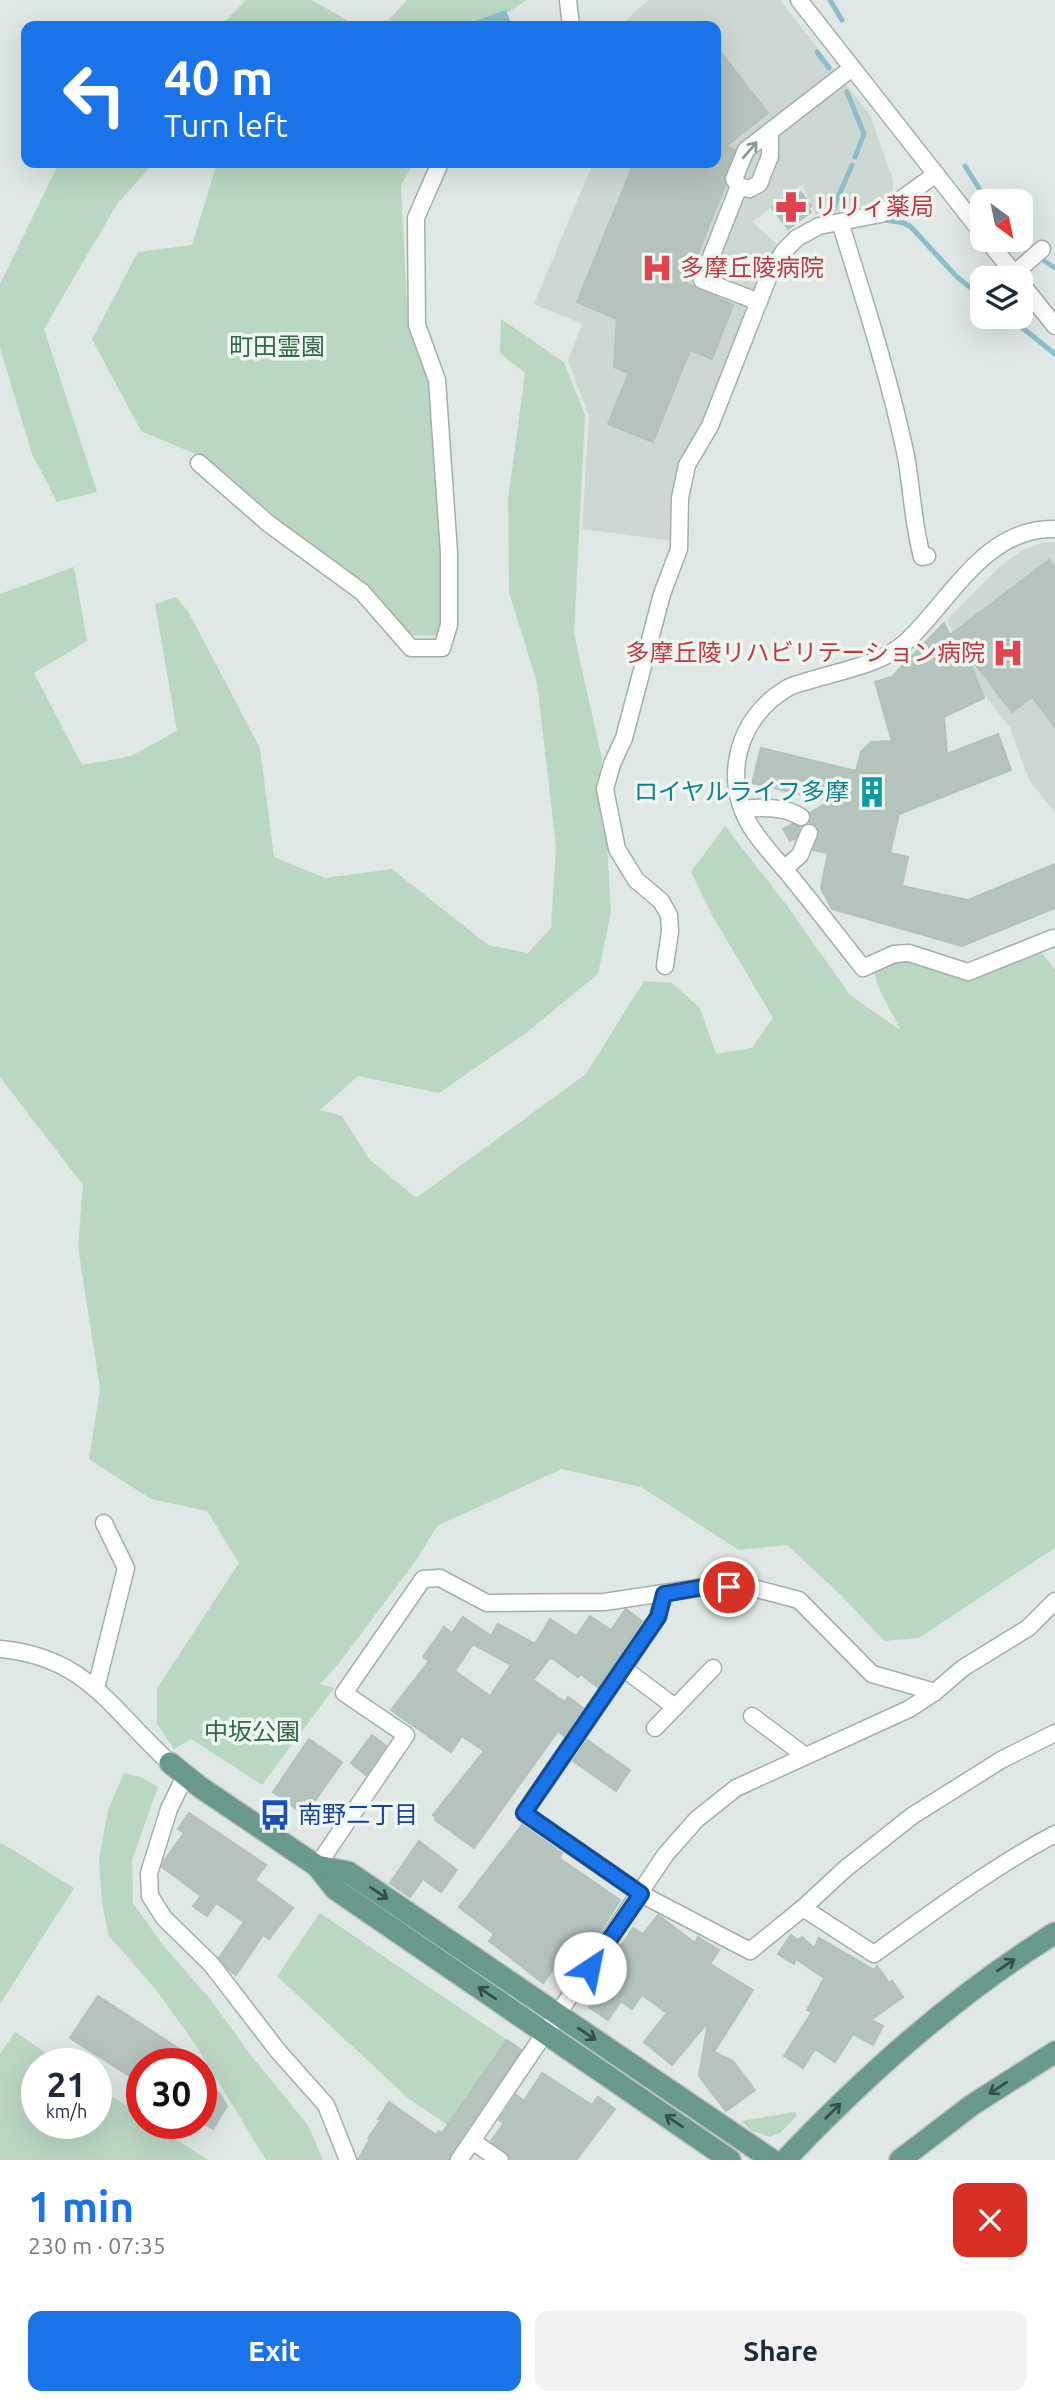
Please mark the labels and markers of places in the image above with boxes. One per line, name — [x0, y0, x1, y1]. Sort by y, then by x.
pharmacy icon: リリィ薬局 — [774, 190, 808, 224]
place label: リリィ薬局 — [814, 193, 934, 220]
hospital icon: 多摩丘陵病院 — [640, 251, 674, 285]
place label: 多摩丘陵病院 — [680, 254, 824, 281]
hospital icon: 多摩丘陵リハビリテーション病院 — [991, 636, 1025, 670]
place label: 多摩丘陵リハビリテーション病院 — [625, 639, 985, 666]
building icon: ロイヤルライフ多摩 — [855, 775, 889, 809]
place label: ロイヤルライフ多摩 — [634, 778, 849, 805]
pin — [699, 1557, 759, 1617]
bus stop icon: 南野二丁目 — [258, 1798, 292, 1832]
place label: 南野二丁目 — [298, 1801, 418, 1828]

